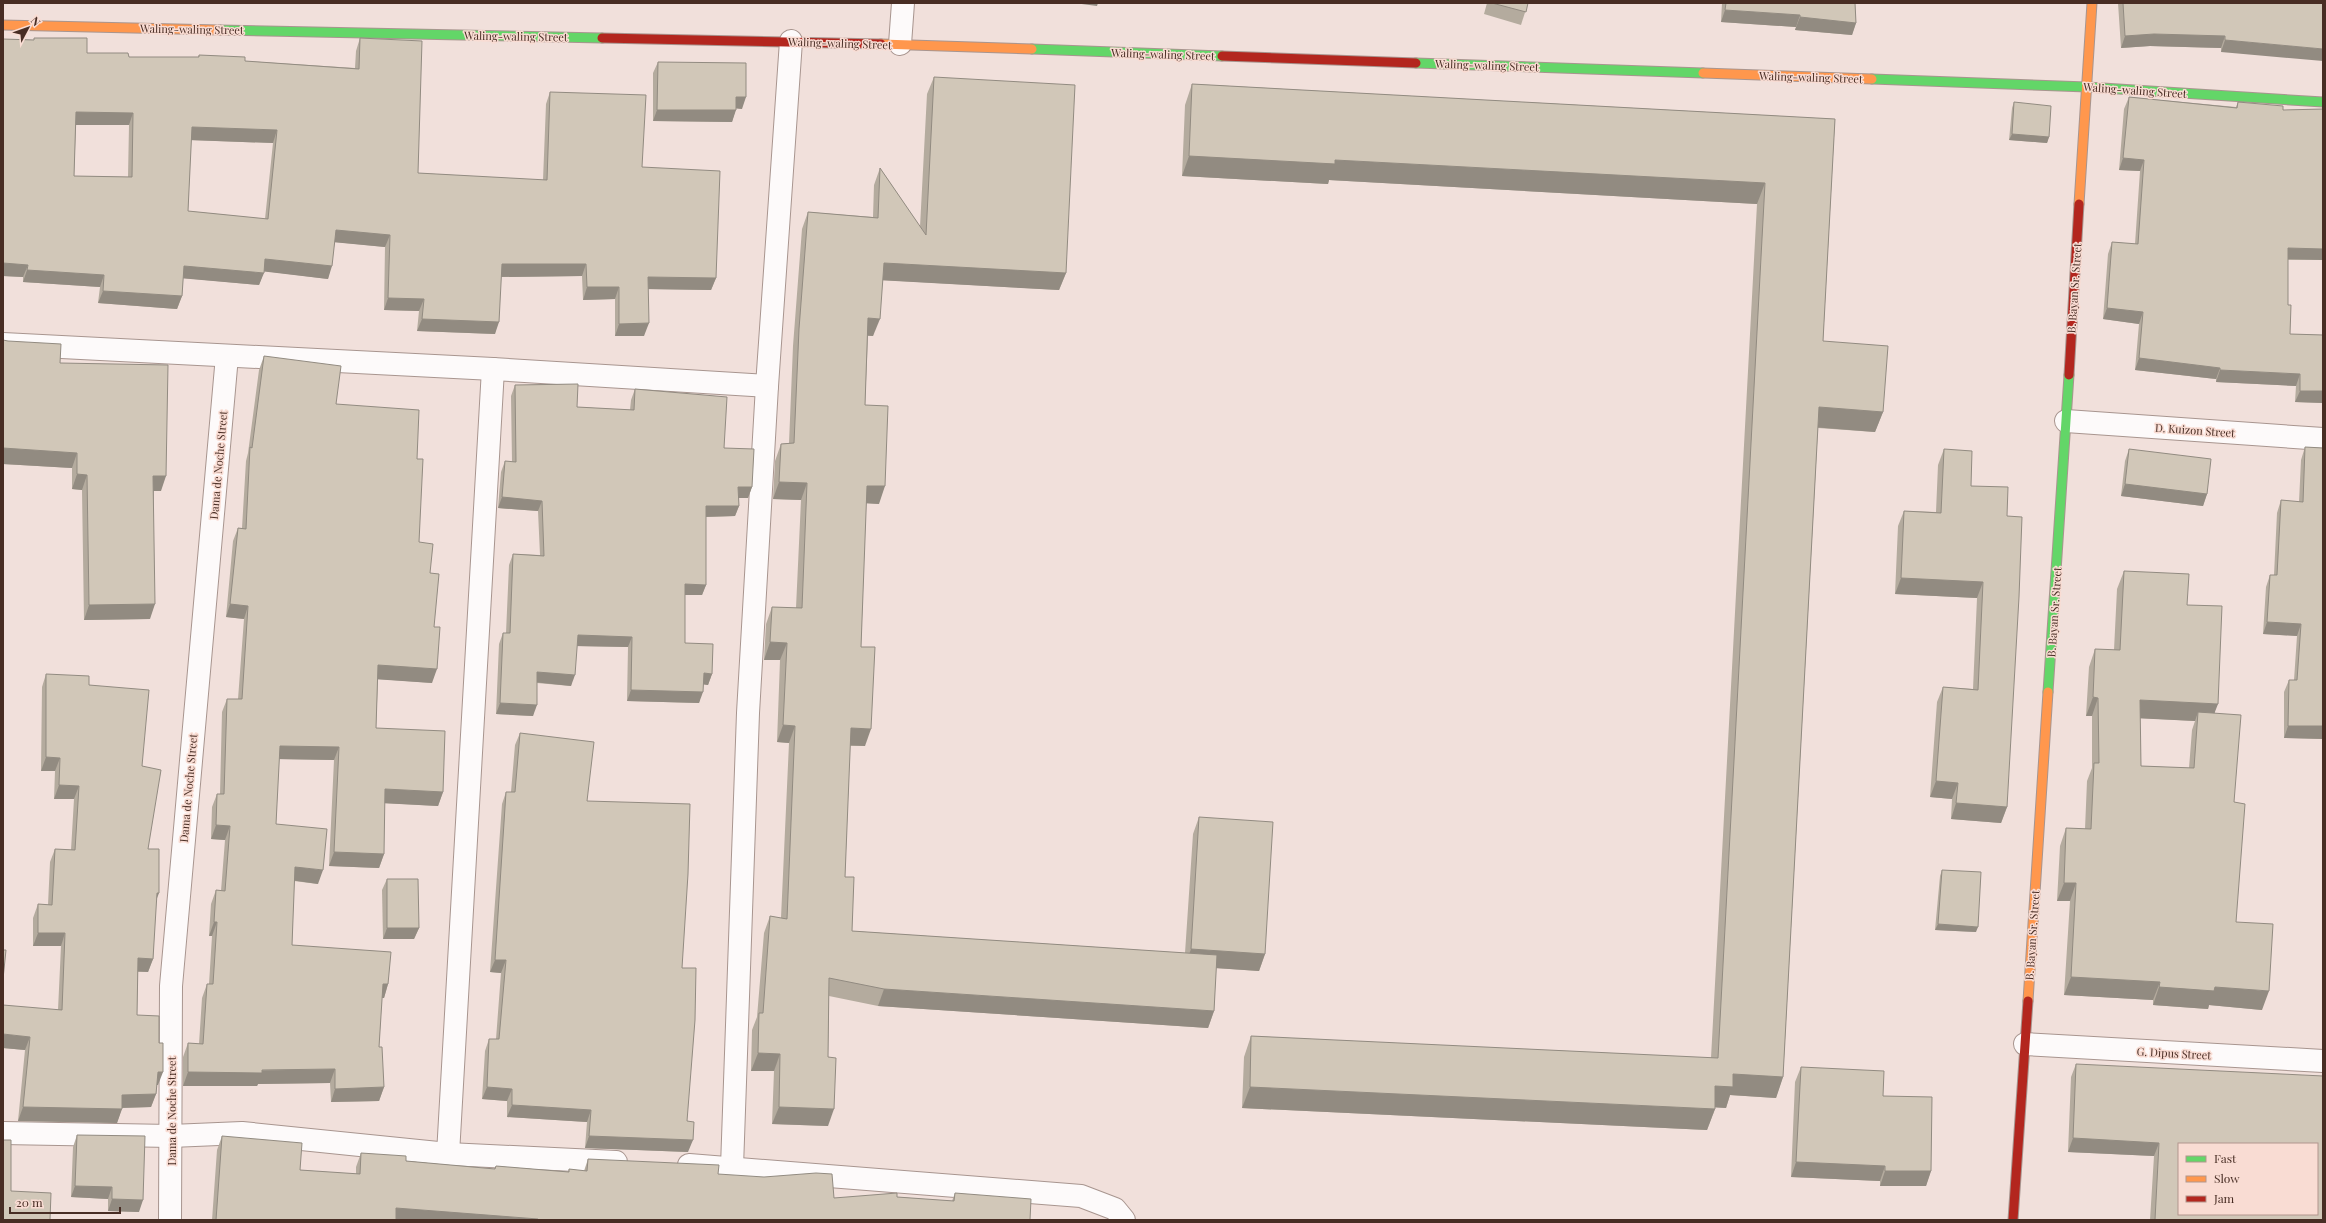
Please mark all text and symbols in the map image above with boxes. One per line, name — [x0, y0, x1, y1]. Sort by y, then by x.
north arrow — [8, 8, 48, 48]
text: N — [28, 13, 44, 29]
street label: Waling-waling Street — [139, 21, 244, 37]
street label: Waling-waling Street — [463, 28, 568, 44]
street label: Waling-waling Street — [787, 34, 892, 52]
street label: Waling-waling Street — [1110, 45, 1215, 63]
street label: Waling-waling Street — [1434, 56, 1539, 74]
street label: Waling-waling Street — [1758, 68, 1863, 86]
street label: Waling-waling Street — [2082, 79, 2187, 101]
street label: B. Bayan Sr. Street — [2063, 242, 2085, 334]
street label: Dama de Noche Street — [206, 410, 230, 520]
street label: D. Kuizon Street — [2154, 420, 2236, 440]
street label: B. Bayan Sr. Street — [2043, 566, 2065, 658]
street label: Dama de Noche Street — [176, 733, 200, 843]
street label: B. Bayan Sr. Street — [2021, 889, 2043, 981]
street label: G. Dipus Street — [2136, 1044, 2212, 1062]
street label: Dama de Noche Street — [164, 1056, 179, 1166]
legend — [2178, 1143, 2318, 1215]
text: Fast — [2214, 1150, 2237, 1166]
text: Slow — [2214, 1170, 2240, 1186]
scale bar — [10, 1189, 120, 1215]
text: Jam — [2213, 1190, 2235, 1206]
text: 20 m — [16, 1194, 43, 1210]

